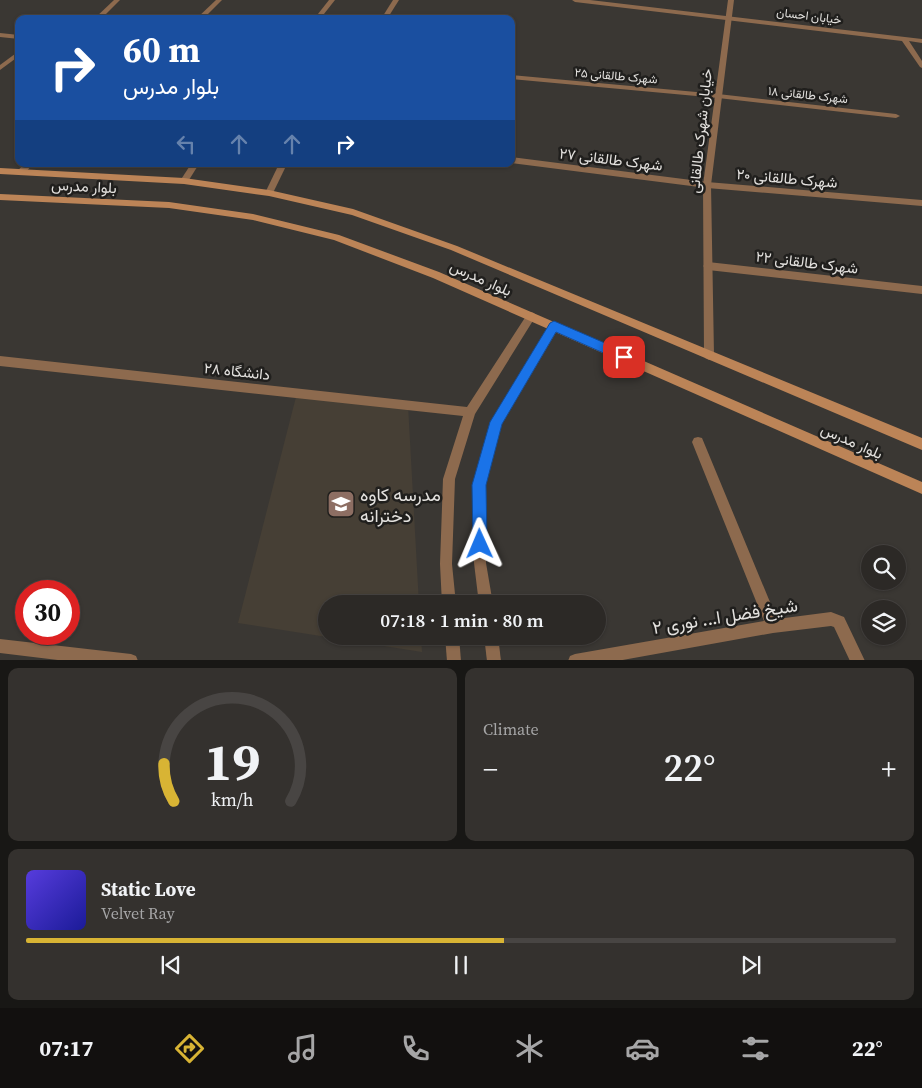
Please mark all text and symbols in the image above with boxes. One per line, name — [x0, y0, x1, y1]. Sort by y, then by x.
street label: خیابان احسان — [776, 4, 842, 28]
text: 60 m — [123, 26, 200, 74]
icon: right — [40, 35, 105, 100]
street label: شهرک طالقانی ۲۵ — [574, 64, 658, 88]
street label: خیابان شهرک طالقانی — [683, 68, 717, 194]
text: بلوار مدرس — [123, 71, 219, 101]
street label: شهرک طالقانی ۱۸ — [767, 83, 849, 107]
icon: left — [172, 130, 200, 158]
icon: ahead — [225, 130, 253, 158]
icon: ahead — [278, 130, 306, 158]
icon: right — [331, 130, 359, 158]
street label: شهرک طالقانی ۲۷ — [558, 142, 664, 176]
street label: شهرک طالقانی ۲۰ — [736, 163, 839, 193]
street label: بلوار مدرس — [51, 174, 117, 198]
street label: شهرک طالقانی ۲۲ — [755, 245, 860, 279]
street label: بلوار مدرس — [447, 255, 515, 301]
pin — [603, 336, 645, 378]
icon: arrive — [610, 343, 638, 371]
street label: دانشگاه ۲۸ — [203, 357, 271, 385]
street label: بلوار مدرس — [818, 418, 886, 464]
place label: مدرسه کاوه دخترانه — [360, 482, 441, 528]
school or university icon: مدرسه کاوه دخترانه — [326, 489, 356, 519]
position arrow — [453, 517, 505, 569]
map controls — [861, 545, 906, 645]
button: search — [861, 545, 906, 590]
speed limit sign: 30 — [15, 580, 80, 645]
street label: شیخ فضل ا... نوری ۲ — [650, 592, 800, 640]
button: layers — [861, 600, 906, 645]
text: 07:18 · 1 min · 80 m — [380, 607, 544, 633]
text: Climate — [483, 718, 539, 740]
text: 19 — [204, 726, 261, 797]
text: 22° — [664, 742, 715, 794]
text: − — [483, 750, 498, 788]
text: + — [881, 750, 896, 788]
text: km/h — [211, 787, 254, 812]
text: Static Love — [101, 876, 196, 902]
text: Velvet Ray — [101, 902, 175, 924]
icon: previous — [157, 951, 185, 979]
icon: pause — [447, 951, 475, 979]
icon: next — [737, 951, 765, 979]
icon: directions — [172, 1031, 207, 1066]
icon: music — [285, 1031, 320, 1066]
icon: phone — [398, 1031, 433, 1066]
icon: climate — [512, 1031, 547, 1066]
icon: car — [625, 1031, 660, 1066]
icon: filters — [738, 1031, 773, 1066]
text: 07:17 — [39, 1033, 93, 1063]
text: 22° — [852, 1033, 883, 1063]

